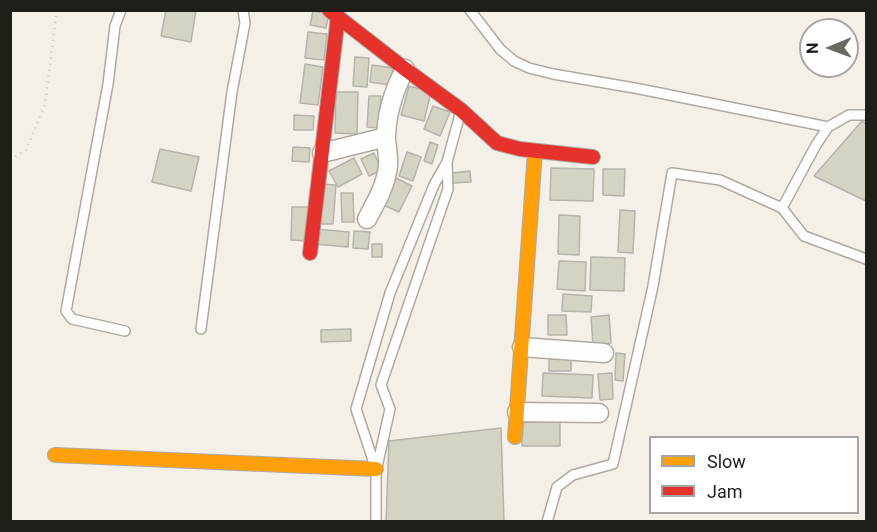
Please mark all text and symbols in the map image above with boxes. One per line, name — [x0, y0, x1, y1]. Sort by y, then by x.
north arrow — [799, 18, 859, 78]
text: N — [803, 42, 822, 54]
legend — [649, 436, 859, 514]
text: Slow — [707, 451, 746, 472]
text: Jam — [707, 481, 743, 502]

